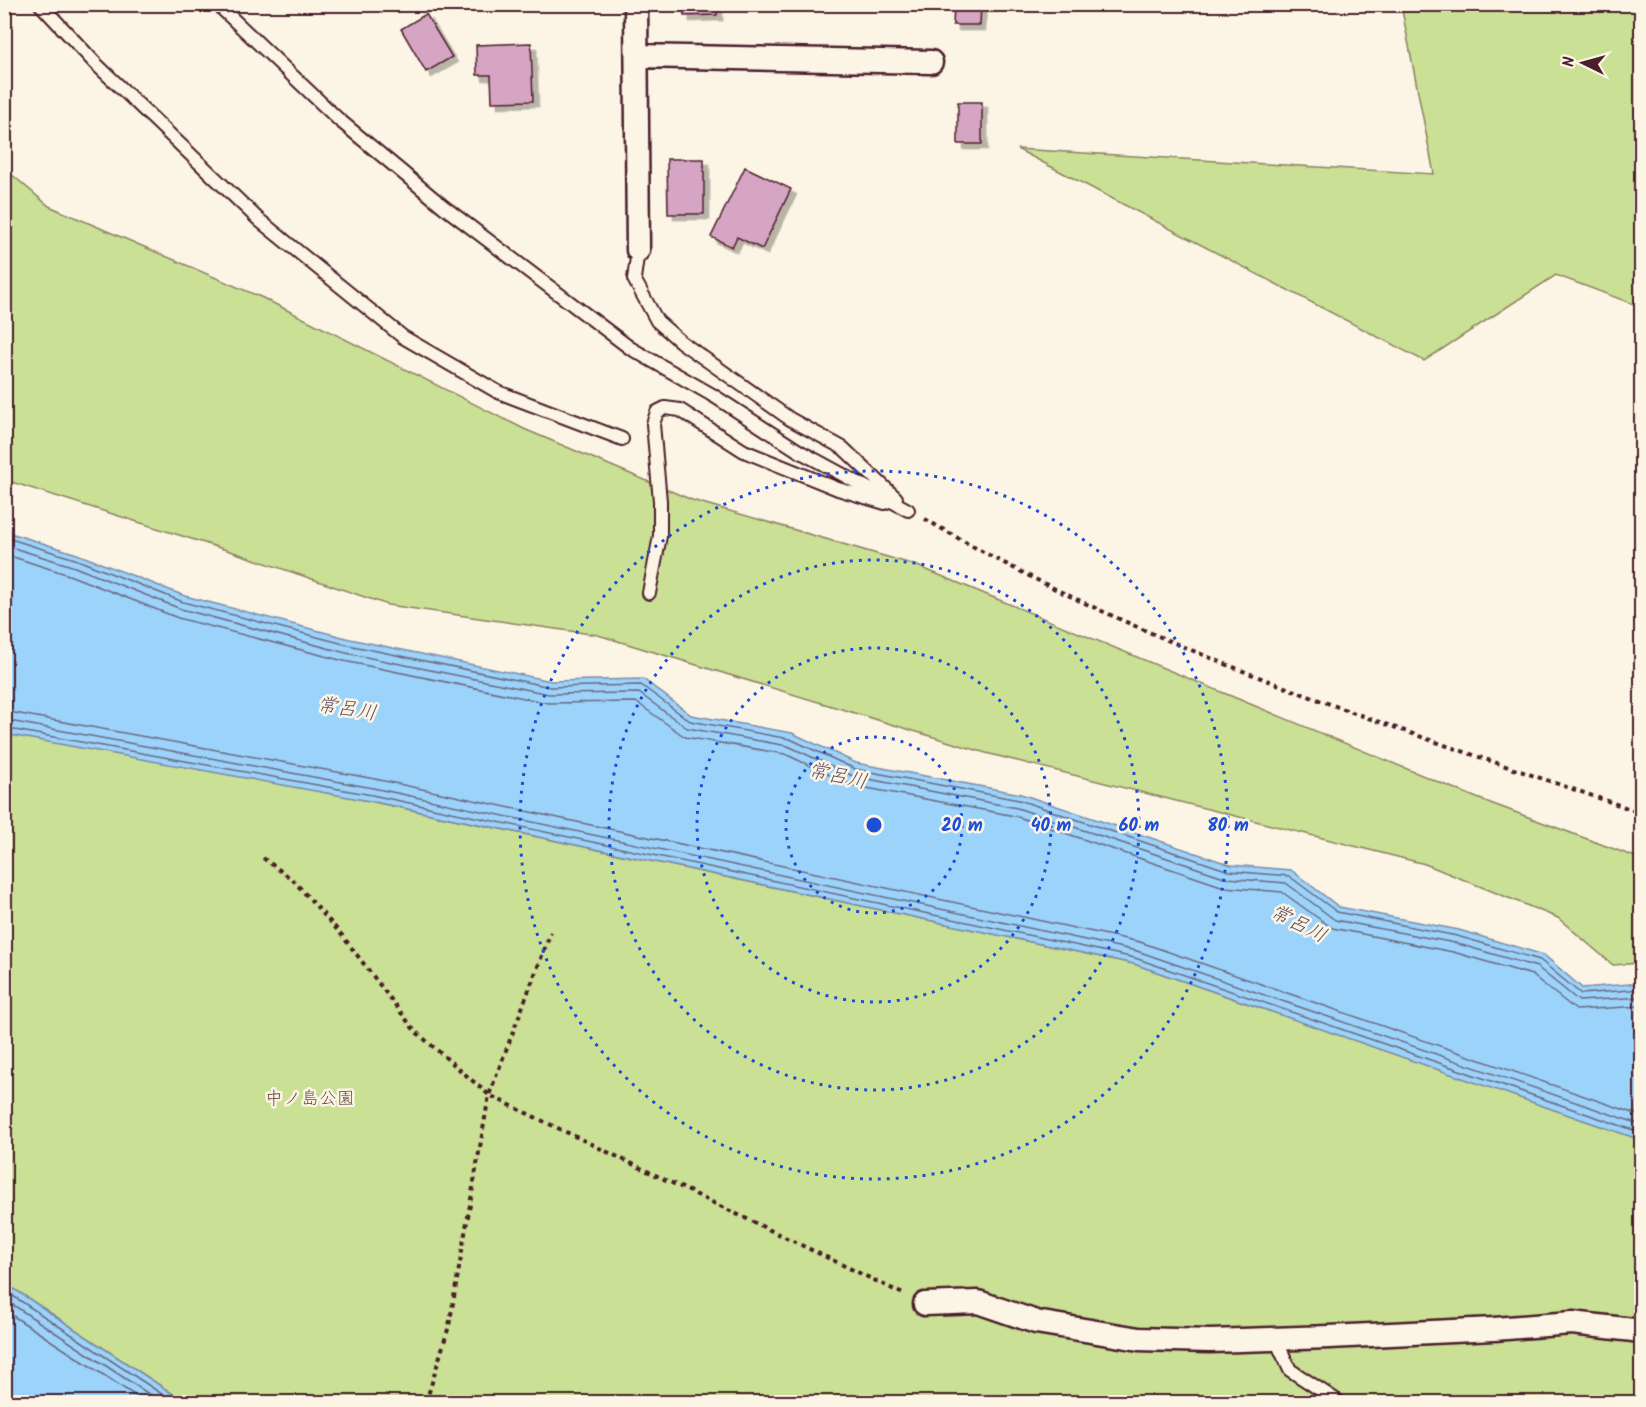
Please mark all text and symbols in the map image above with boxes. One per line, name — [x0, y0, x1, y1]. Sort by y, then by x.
north arrow — [1553, 33, 1613, 93]
text: N — [1557, 56, 1582, 68]
water label: 常呂川 — [315, 689, 379, 730]
water label: 常呂川 — [805, 755, 870, 799]
text: 20 m — [941, 812, 983, 841]
text: 40 m — [1031, 812, 1072, 841]
text: 60 m — [1119, 812, 1160, 841]
text: 80 m — [1207, 812, 1249, 841]
centre of rings — [864, 815, 884, 835]
water label: 常呂川 — [1264, 897, 1332, 953]
park label: 中ノ島公園 — [265, 1085, 355, 1114]

